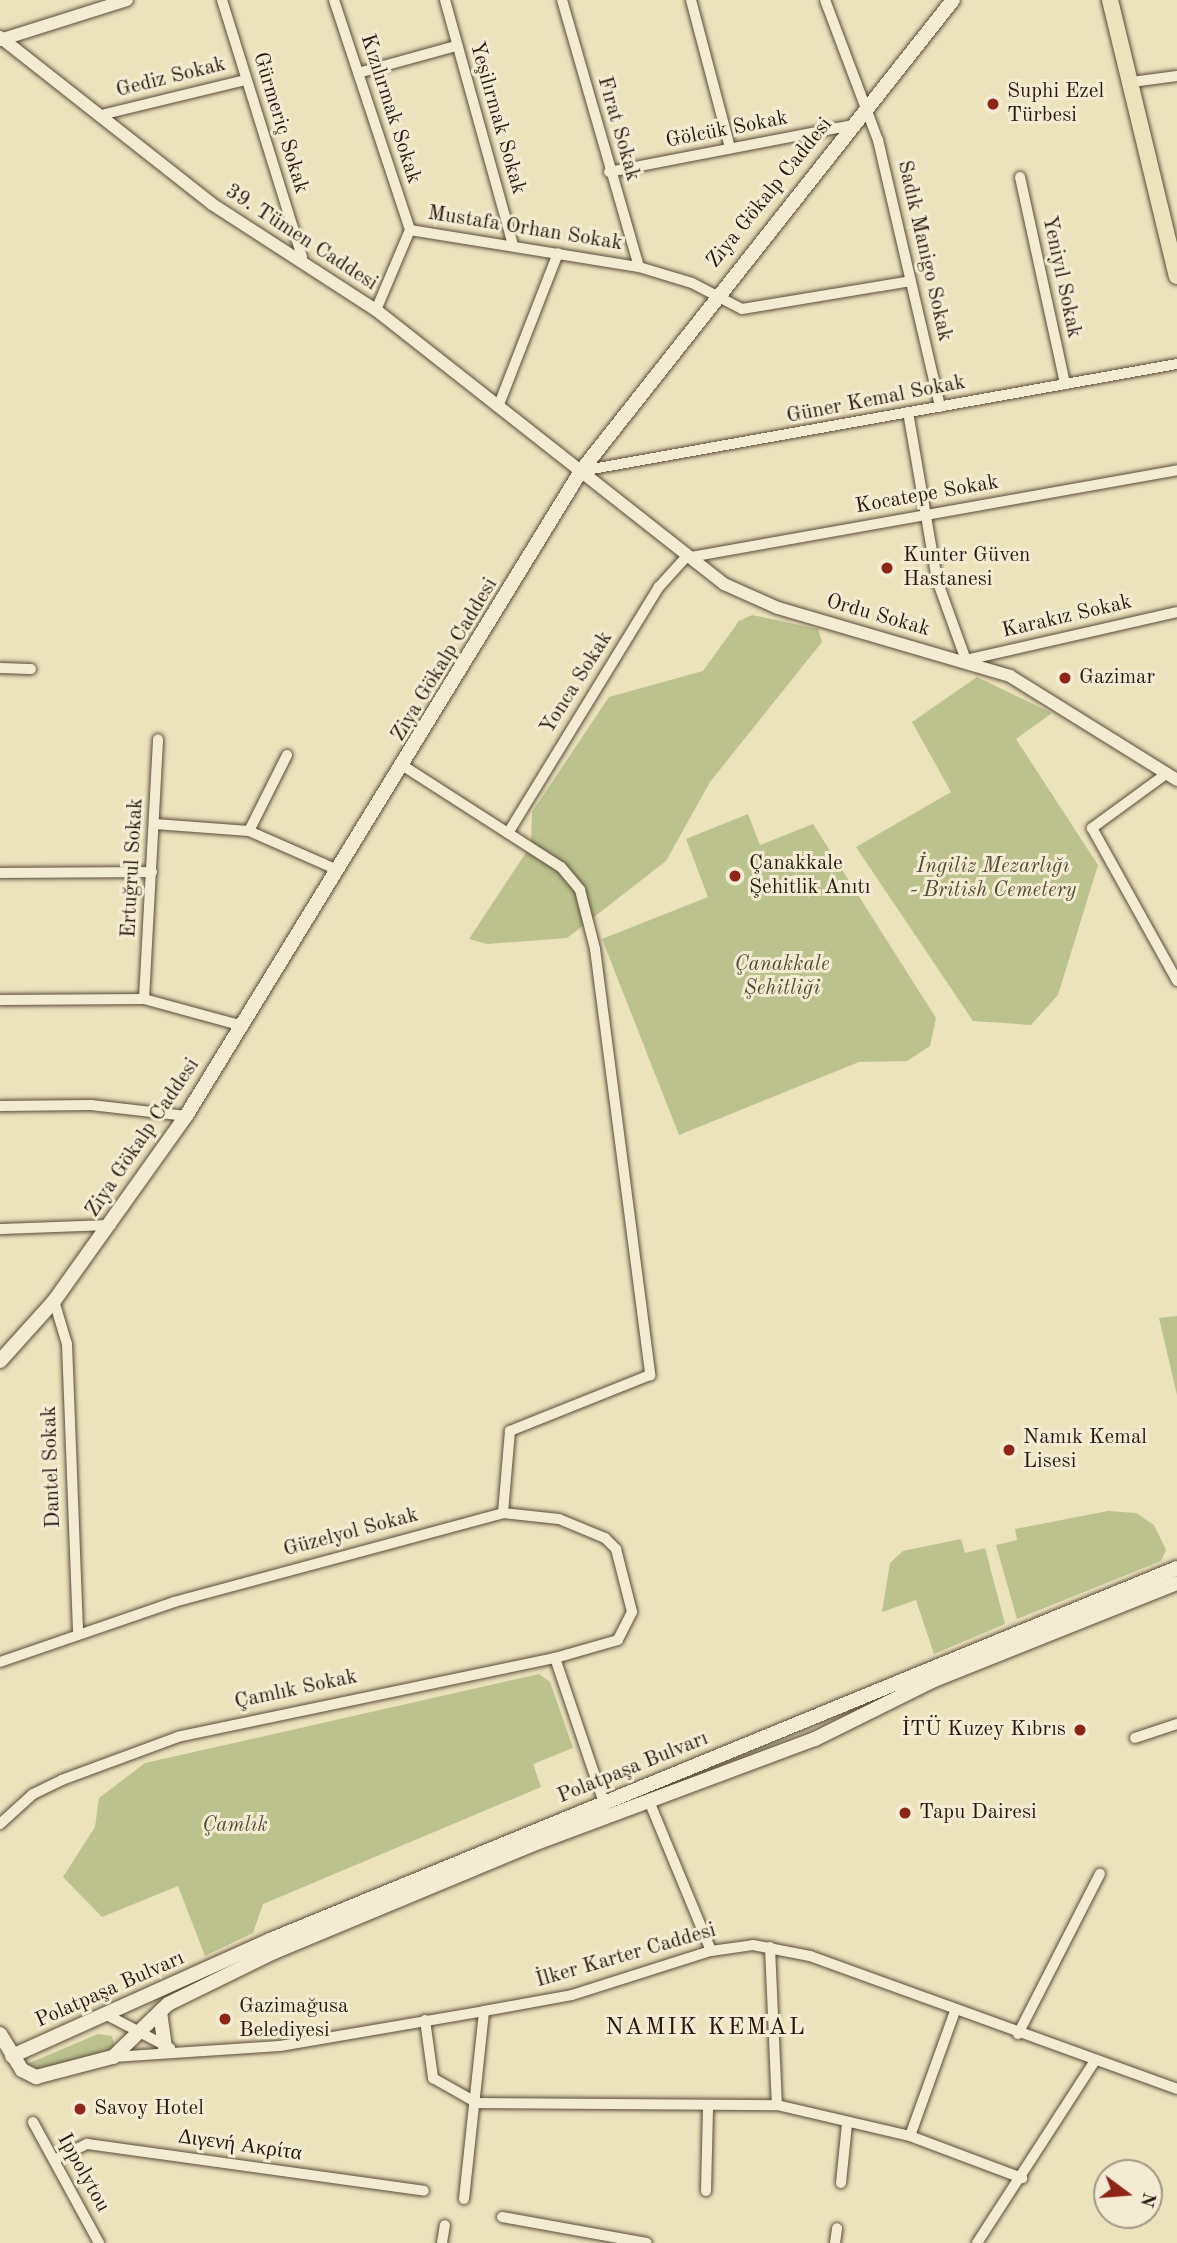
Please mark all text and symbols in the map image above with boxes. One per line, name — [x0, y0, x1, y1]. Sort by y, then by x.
street label: Kızılırmak Sokak — [354, 31, 426, 187]
street label: Yeşilırmak Sokak — [463, 39, 531, 197]
street label: Gürmeriç Sokak — [247, 49, 313, 197]
street label: Gediz Sokak — [114, 52, 228, 104]
street label: Fırat Sokak — [591, 74, 645, 184]
place label: Suphi Ezel Türbesi — [1007, 79, 1104, 129]
marker: Suphi Ezel Türbesi — [985, 96, 1001, 112]
street label: Gölcük Sokak — [664, 106, 790, 154]
street label: Ziya Gökalp Caddesi — [702, 113, 838, 273]
street label: Sadık Manigo Sokak — [891, 158, 957, 344]
street label: 39. Tümen Caddesi — [220, 179, 382, 297]
street label: Mustafa Orhan Sokak — [426, 201, 624, 257]
street label: Yeniyıl Sokak — [1036, 214, 1086, 340]
street label: Güner Kemal Sokak — [784, 370, 968, 430]
street label: Kocatepe Sokak — [853, 470, 1001, 520]
place label: Kunter Güven Hastanesi — [903, 543, 1030, 593]
marker: Kunter Güven Hastanesi — [877, 558, 897, 578]
street label: Ziya Gökalp Caddesi — [386, 574, 504, 746]
street label: Ordu Sokak — [823, 589, 933, 643]
street label: Karakız Sokak — [1000, 590, 1134, 644]
street label: Yonca Sokak — [535, 627, 619, 739]
place label: Gazimar — [1079, 665, 1155, 691]
marker: Gazimar — [1057, 670, 1073, 686]
street label: Ertuğrul Sokak — [117, 797, 149, 939]
place label: Çanakkale Şehitlik Anıtı — [749, 851, 870, 901]
park label: İngiliz Mezarlığı - British Cemetery — [910, 854, 1076, 904]
marker: Çanakkale Şehitlik Anıtı — [727, 868, 743, 884]
park label: Çanakkale Şehitliği — [734, 952, 830, 1002]
street label: Ziya Gökalp Caddesi — [81, 1054, 205, 1222]
street label: Dantel Sokak — [37, 1405, 67, 1529]
place label: Namık Kemal Lisesi — [1023, 1425, 1147, 1475]
marker: Namık Kemal Lisesi — [1001, 1442, 1017, 1458]
street label: Güzelyol Sokak — [281, 1503, 421, 1563]
street label: Çamlık Sokak — [232, 1665, 360, 1715]
place label: İTÜ Kuzey Kıbrıs — [902, 1717, 1066, 1743]
marker: İTÜ Kuzey Kıbrıs — [1072, 1722, 1088, 1738]
street label: Polatpaşa Bulvarı — [554, 1726, 712, 1810]
place label: Tapu Dairesi — [919, 1800, 1037, 1826]
marker: Tapu Dairesi — [897, 1805, 913, 1821]
park label: Çamlık — [202, 1813, 268, 1839]
street label: İlker Karter Caddesi — [533, 1918, 719, 1994]
street label: Polatpaşa Bulvarı — [32, 1946, 188, 2034]
place label: Gazimağusa Belediyesi — [239, 1994, 348, 2044]
marker: Gazimağusa Belediyesi — [217, 2011, 233, 2027]
district label: NAMIK KEMAL — [607, 2015, 805, 2043]
place label: Savoy Hotel — [94, 2096, 204, 2122]
marker: Savoy Hotel — [72, 2101, 88, 2117]
street label: Διγενή Ακρίτα — [177, 2125, 303, 2167]
street label: Ippolytou — [51, 2129, 115, 2217]
north arrow — [1093, 2159, 1163, 2229]
text: N — [1136, 2190, 1158, 2209]

